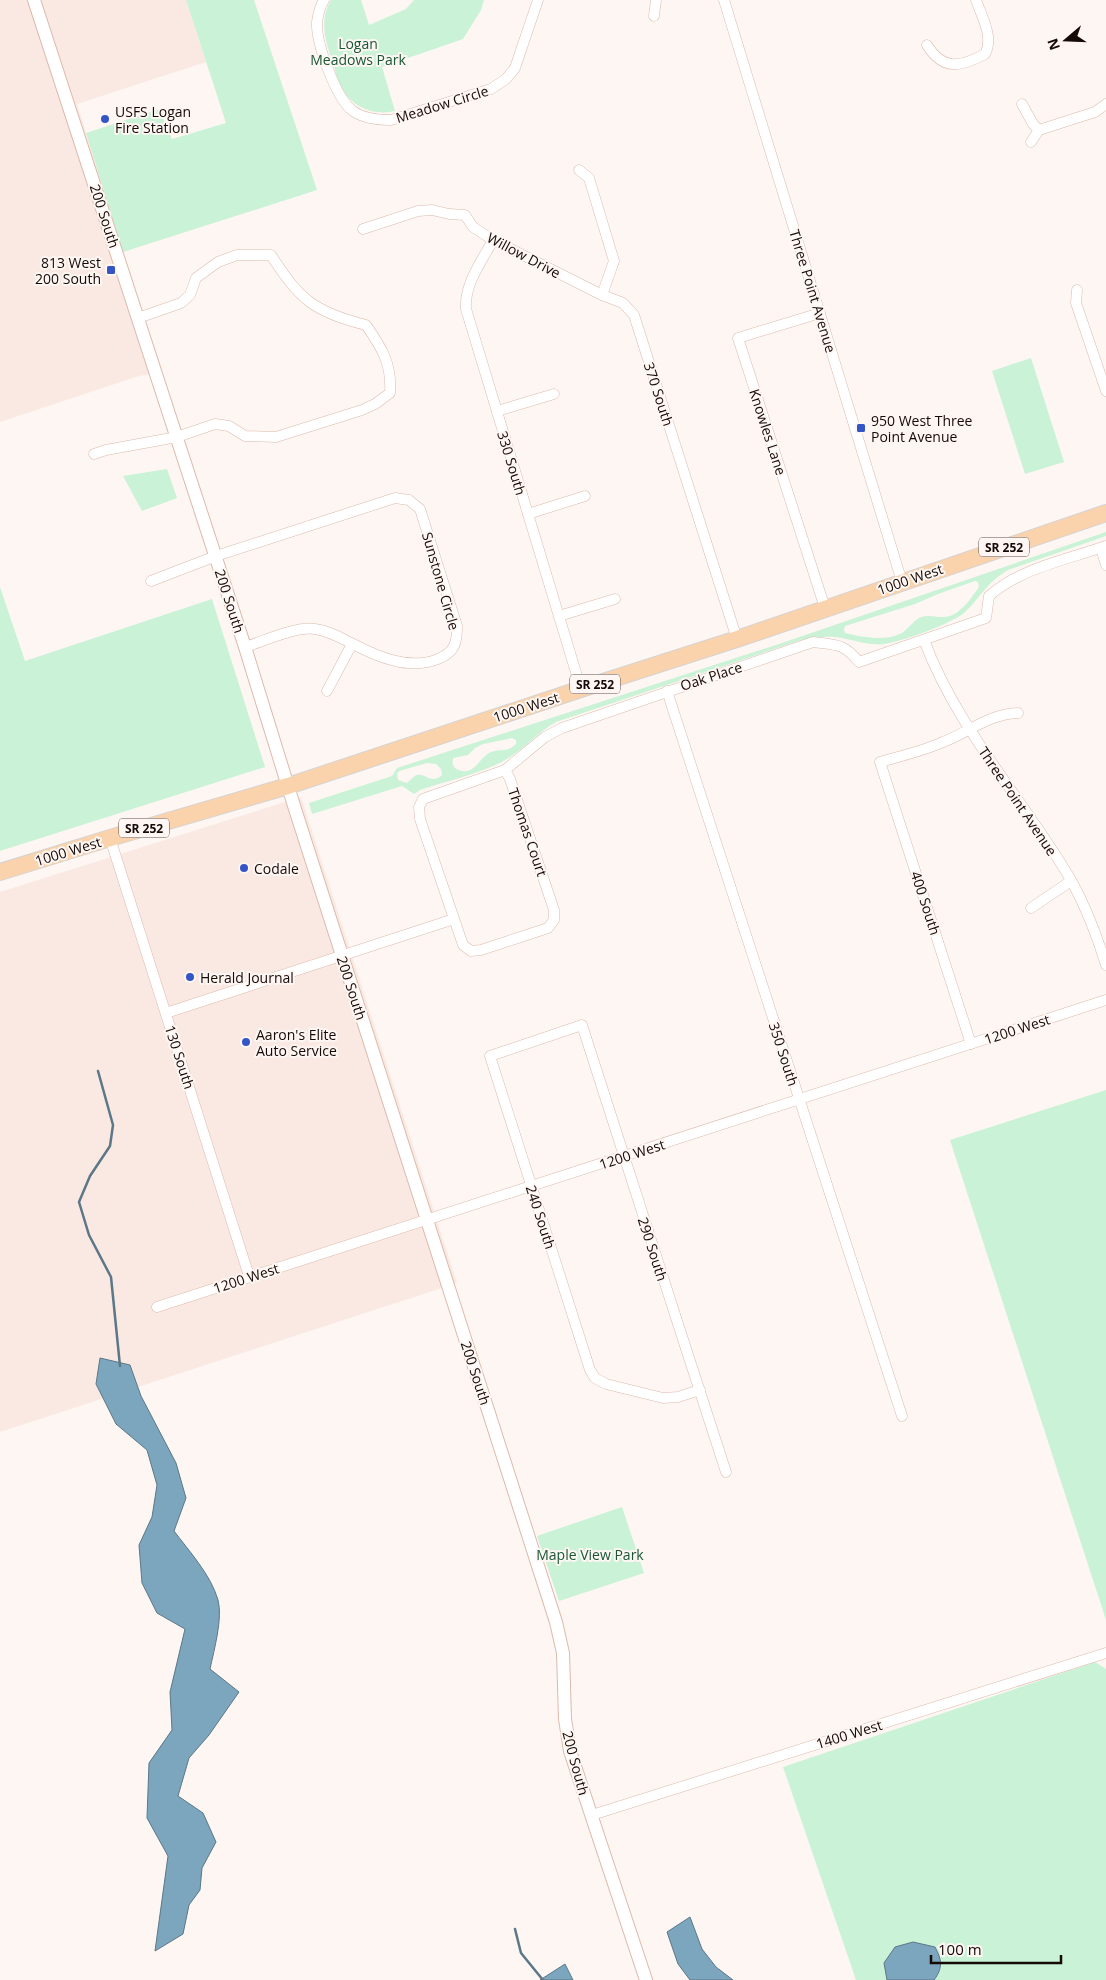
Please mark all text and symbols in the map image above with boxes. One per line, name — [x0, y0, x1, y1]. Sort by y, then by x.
north arrow — [1041, 15, 1091, 65]
park label: Logan Meadows Park — [310, 34, 406, 69]
text: N — [1042, 36, 1064, 53]
street label: Meadow Circle — [393, 81, 491, 127]
place label: USFS Logan Fire Station — [115, 102, 191, 137]
marker: USFS Logan Fire Station — [99, 113, 111, 125]
street label: 200 South — [86, 182, 124, 250]
street label: Three Point Avenue — [785, 227, 841, 355]
street label: Willow Drive — [484, 228, 564, 282]
place label: 813 West 200 South — [35, 253, 101, 288]
marker: 813 West 200 South — [105, 264, 117, 276]
street label: 370 South — [640, 360, 678, 428]
street label: Knowles Lane — [745, 386, 791, 478]
place label: 950 West Three Point Avenue — [871, 411, 973, 446]
marker: 950 West Three Point Avenue — [855, 422, 867, 434]
street label: 330 South — [493, 429, 531, 497]
street label: Sunstone Circle — [418, 530, 464, 632]
road number: SR 252 — [979, 538, 1029, 556]
street label: 1000 West — [875, 559, 945, 599]
street label: 200 South — [211, 567, 249, 635]
street label: Oak Place — [678, 657, 744, 695]
road number: SR 252 — [570, 674, 620, 694]
street label: 1000 West — [491, 687, 561, 727]
street label: Three Point Avenue — [974, 743, 1062, 859]
street label: Thomas Court — [504, 785, 552, 879]
road number: SR 252 — [119, 818, 169, 838]
street label: 1000 West — [33, 832, 103, 870]
place label: Codale — [254, 859, 299, 878]
marker: Codale — [238, 862, 250, 874]
street label: 400 South — [907, 869, 945, 937]
street label: 200 South — [333, 954, 371, 1022]
place label: Herald Journal — [200, 968, 294, 987]
marker: Herald Journal — [184, 971, 196, 983]
street label: 1200 West — [982, 1009, 1052, 1049]
street label: 350 South — [765, 1020, 803, 1088]
street label: 130 South — [161, 1023, 199, 1091]
place label: Aaron's Elite Auto Service — [256, 1025, 337, 1060]
marker: Aaron's Elite Auto Service — [240, 1036, 252, 1048]
street label: 1200 West — [597, 1134, 667, 1174]
street label: 240 South — [522, 1183, 560, 1251]
street label: 290 South — [634, 1215, 672, 1283]
street label: 1200 West — [211, 1258, 281, 1298]
street label: 200 South — [457, 1339, 495, 1407]
park label: Maple View Park — [536, 1545, 644, 1564]
street label: 1400 West — [814, 1715, 884, 1753]
street label: 200 South — [558, 1729, 594, 1797]
scale bar — [931, 1932, 1061, 1964]
text: 100 m — [938, 1939, 982, 1959]

